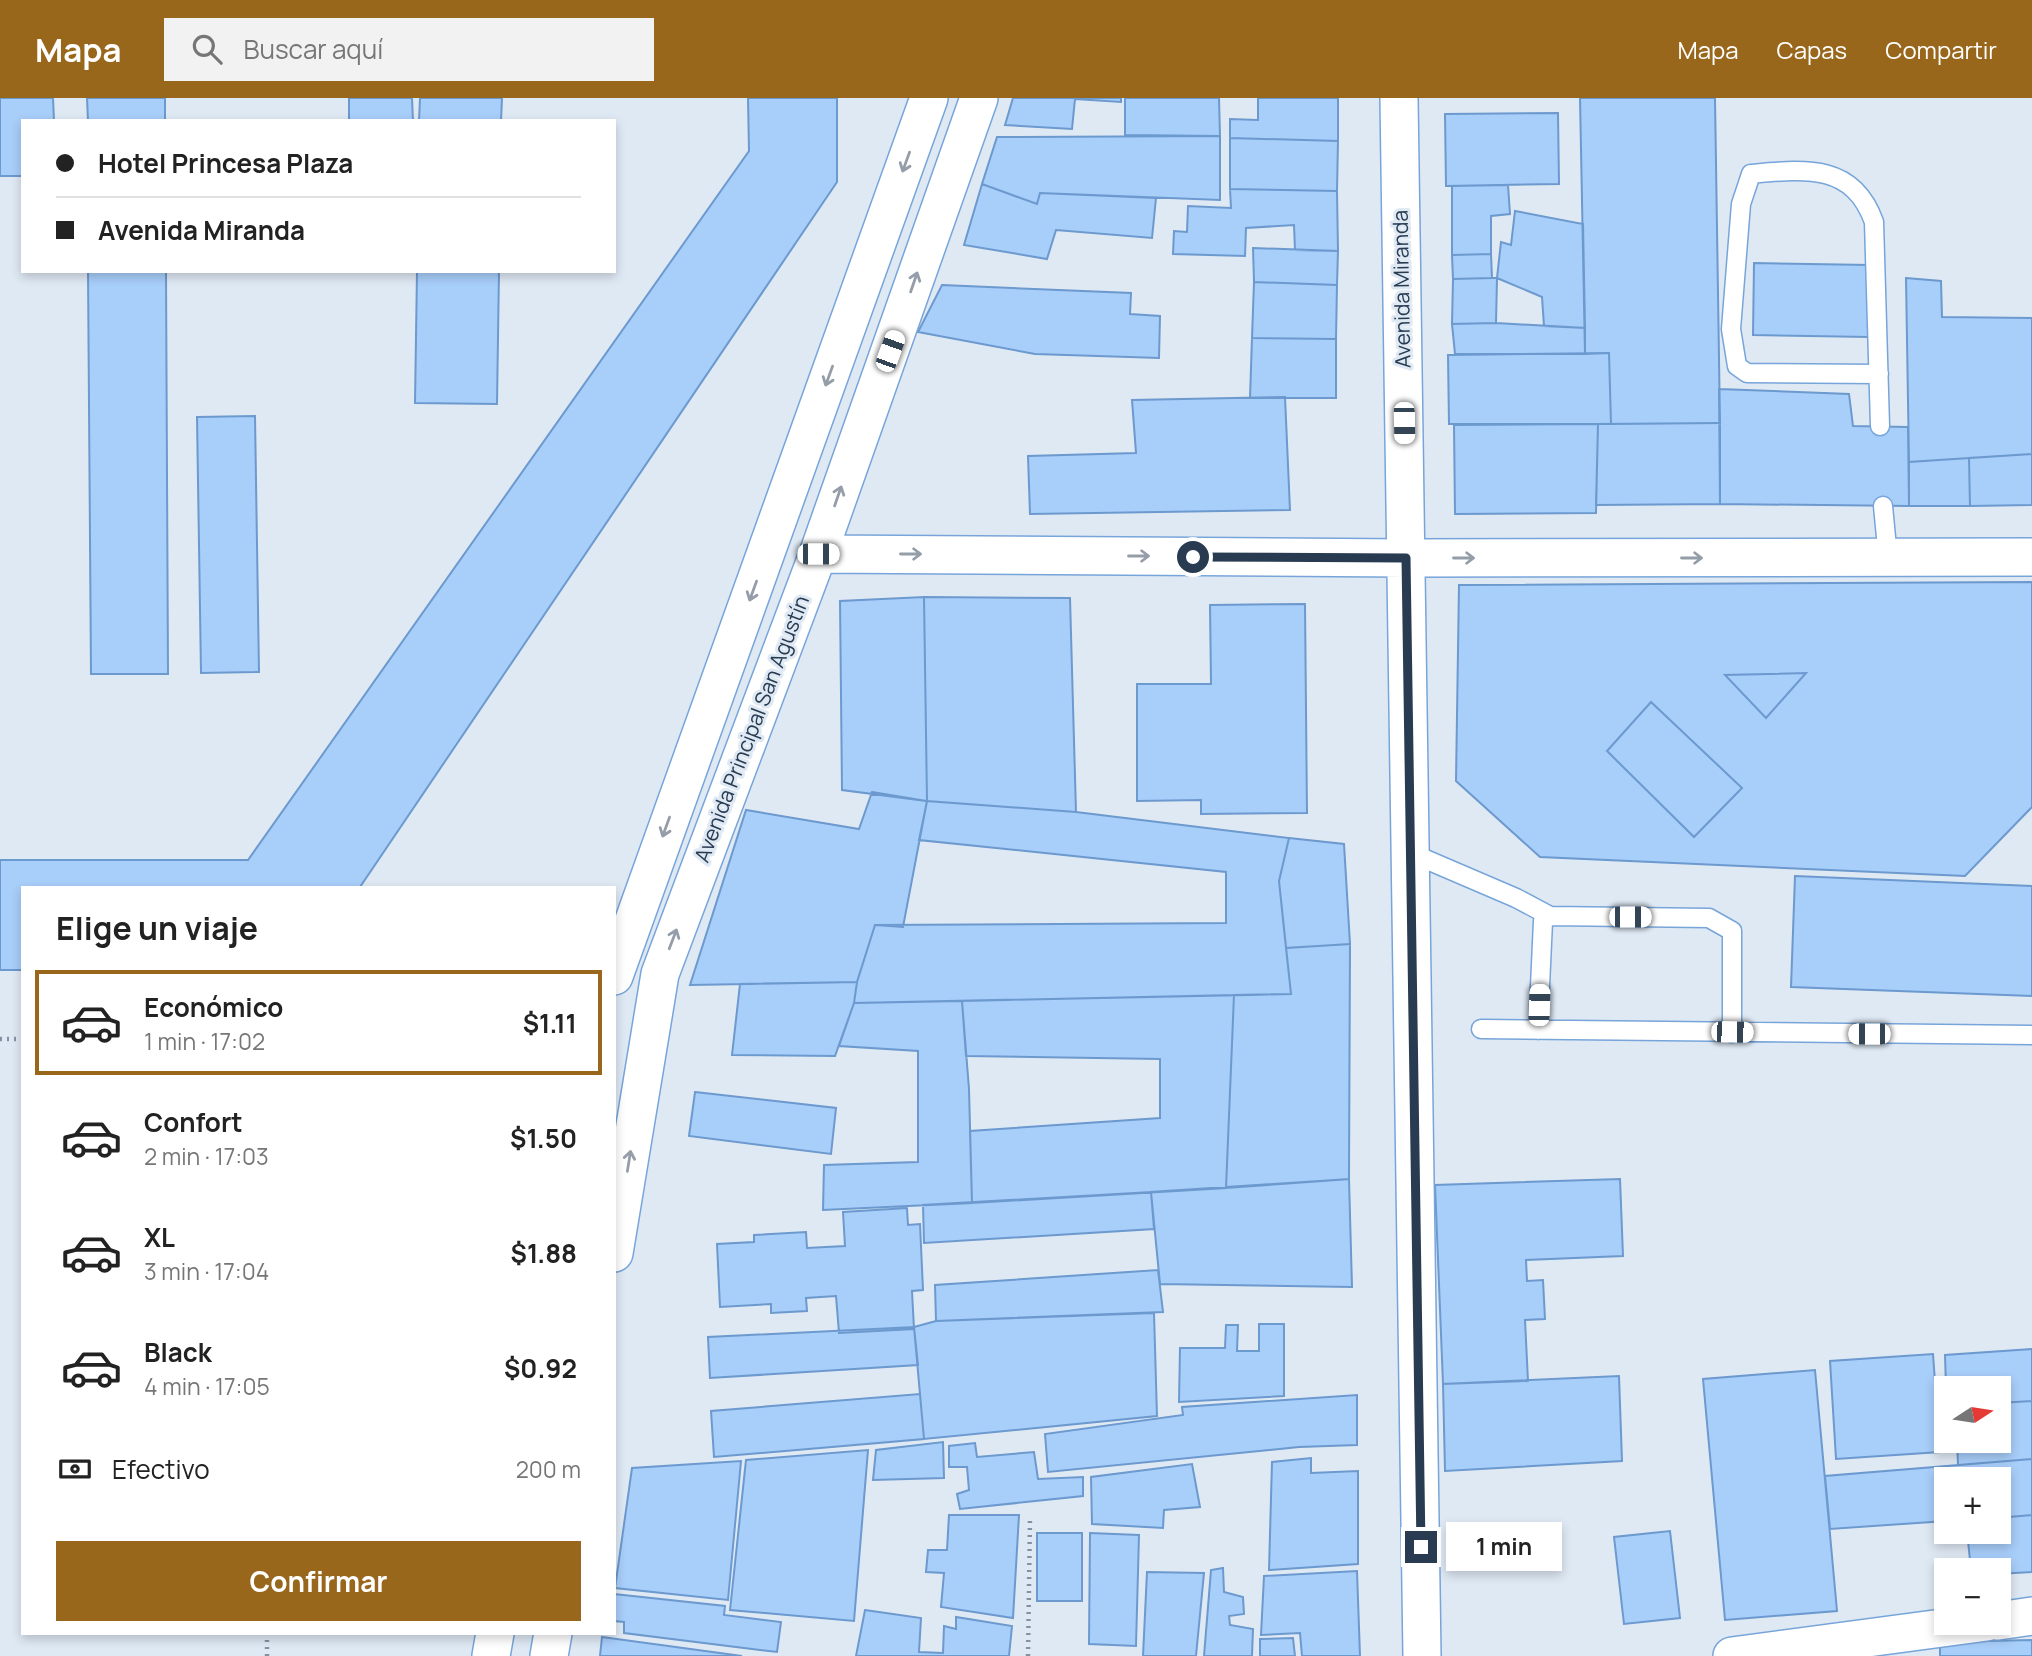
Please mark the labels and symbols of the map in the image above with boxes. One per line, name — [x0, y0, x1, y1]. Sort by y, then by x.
one-way arrow — [899, 151, 911, 173]
street label: Avenida Miranda — [1386, 210, 1416, 368]
one-way arrow — [909, 271, 921, 293]
car — [873, 328, 908, 374]
one-way arrow — [822, 365, 835, 387]
car — [1394, 402, 1415, 444]
one-way arrow — [833, 486, 846, 508]
route start — [1177, 541, 1209, 573]
car — [798, 544, 840, 565]
one-way arrow — [899, 547, 922, 561]
one-way arrow — [1127, 549, 1150, 563]
one-way arrow — [1452, 551, 1475, 565]
one-way arrow — [1680, 551, 1703, 565]
one-way arrow — [745, 579, 758, 601]
street label: Avenida Principal San Agustín — [687, 591, 815, 866]
one-way arrow — [659, 816, 671, 838]
car — [1610, 907, 1652, 928]
one-way arrow — [668, 928, 680, 950]
car — [1528, 984, 1551, 1026]
car — [1711, 1021, 1754, 1043]
car — [1849, 1024, 1891, 1045]
one-way arrow — [623, 1151, 636, 1173]
north arrow — [1934, 1376, 2011, 1452]
callout: 1 min — [1446, 1522, 1561, 1572]
route end — [1405, 1531, 1437, 1563]

